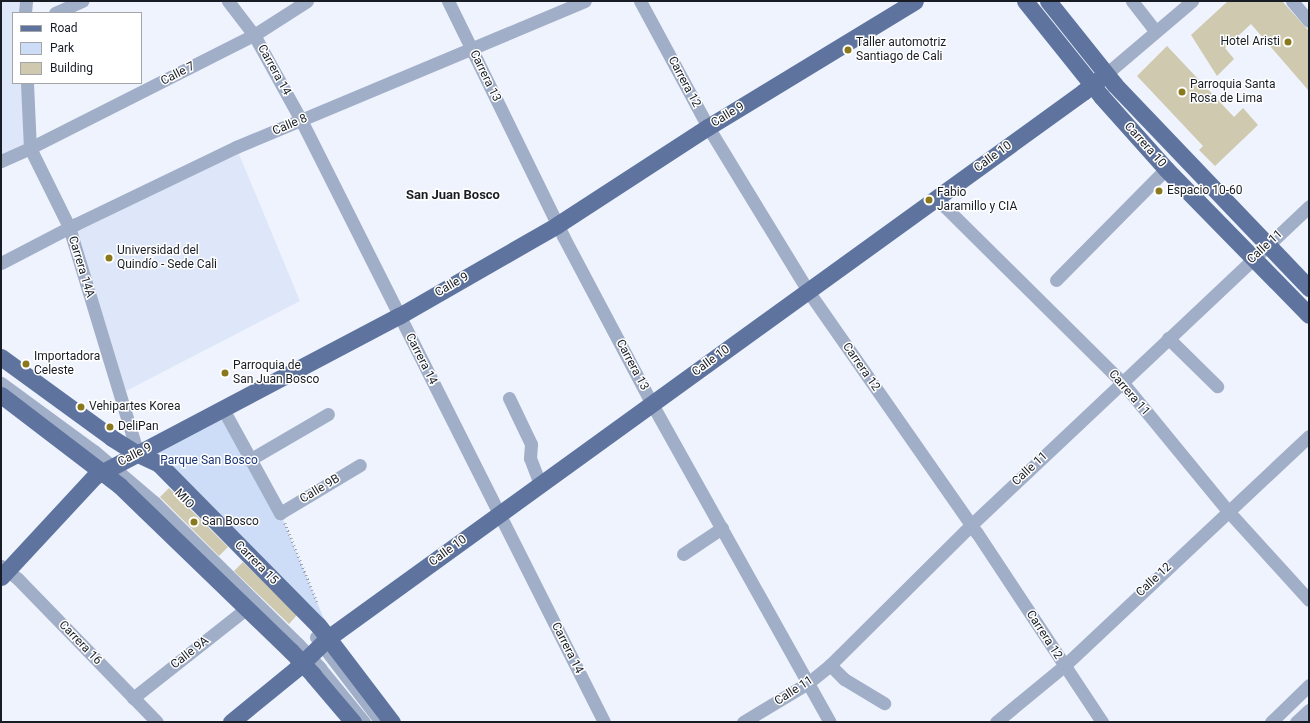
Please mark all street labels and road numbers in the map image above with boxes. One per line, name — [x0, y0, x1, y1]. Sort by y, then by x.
street label: Carrera 14 — [254, 42, 294, 98]
street label: Carrera 13 — [466, 48, 504, 104]
street label: Carrera 12 — [665, 54, 703, 110]
street label: Calle 7 — [159, 59, 197, 89]
street label: Calle 9 — [709, 99, 747, 131]
street label: Calle 8 — [270, 111, 310, 139]
street label: Carrera 10 — [1121, 120, 1169, 170]
street label: Calle 10 — [971, 139, 1015, 175]
street label: Calle 11 — [1244, 227, 1286, 267]
street label: Carrera 14A — [65, 235, 97, 299]
street label: Calle 9 — [433, 270, 471, 300]
street label: Carrera 14 — [402, 331, 440, 387]
street label: Carrera 13 — [613, 337, 651, 393]
street label: Carrera 12 — [839, 340, 883, 394]
street label: Calle 10 — [689, 343, 733, 379]
street label: Carrera 11 — [1105, 367, 1153, 419]
street label: Calle 9 — [116, 440, 154, 470]
street label: Calle 11 — [1009, 449, 1051, 489]
street label: Calle 9B — [298, 472, 342, 506]
street label: MIO — [171, 486, 197, 512]
street label: Calle 10 — [426, 533, 470, 569]
street label: Carrera 15 — [231, 538, 281, 588]
street label: Calle 12 — [1133, 560, 1175, 600]
street label: Carrera 12 — [1023, 608, 1065, 662]
street label: Carrera 16 — [56, 618, 104, 668]
street label: Carrera 14 — [548, 620, 586, 676]
street label: Calle 9A — [168, 634, 212, 672]
street label: Calle 11 — [772, 673, 816, 709]

